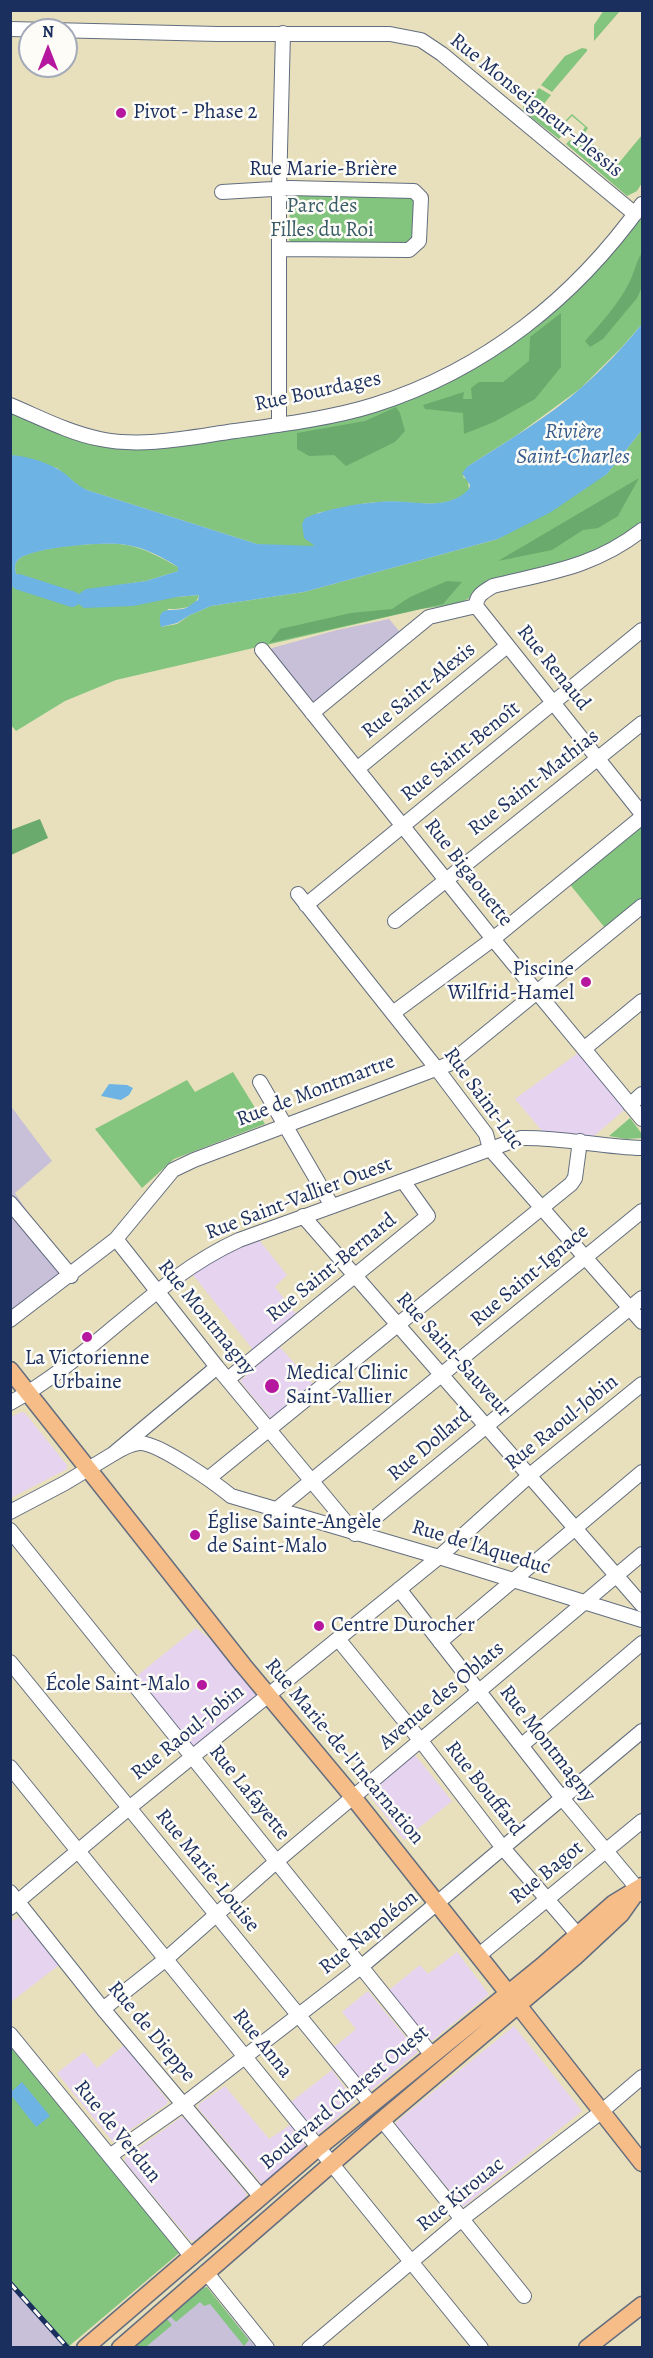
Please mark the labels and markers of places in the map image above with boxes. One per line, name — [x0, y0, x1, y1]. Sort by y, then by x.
place label: Pivot - Phase 2 — [133, 100, 258, 126]
marker: Pivot - Phase 2 — [114, 106, 128, 120]
place label: Piscine Wilfrid-Hamel — [447, 957, 574, 1007]
marker: Piscine Wilfrid-Hamel — [579, 975, 593, 989]
marker: La Victorienne Urbaine — [80, 1330, 94, 1344]
place label: La Victorienne Urbaine — [25, 1346, 149, 1396]
place label: Medical Clinic Saint-Vallier — [286, 1361, 408, 1411]
marker: Medical Clinic Saint-Vallier — [263, 1377, 281, 1395]
place label: Église Sainte-Angèle de Saint-Malo — [207, 1510, 381, 1560]
marker: Église Sainte-Angèle de Saint-Malo — [188, 1528, 202, 1542]
place label: Centre Durocher — [331, 1613, 475, 1639]
marker: Centre Durocher — [312, 1619, 326, 1633]
place label: École Saint-Malo — [45, 1672, 190, 1698]
marker: École Saint-Malo — [195, 1678, 209, 1692]

